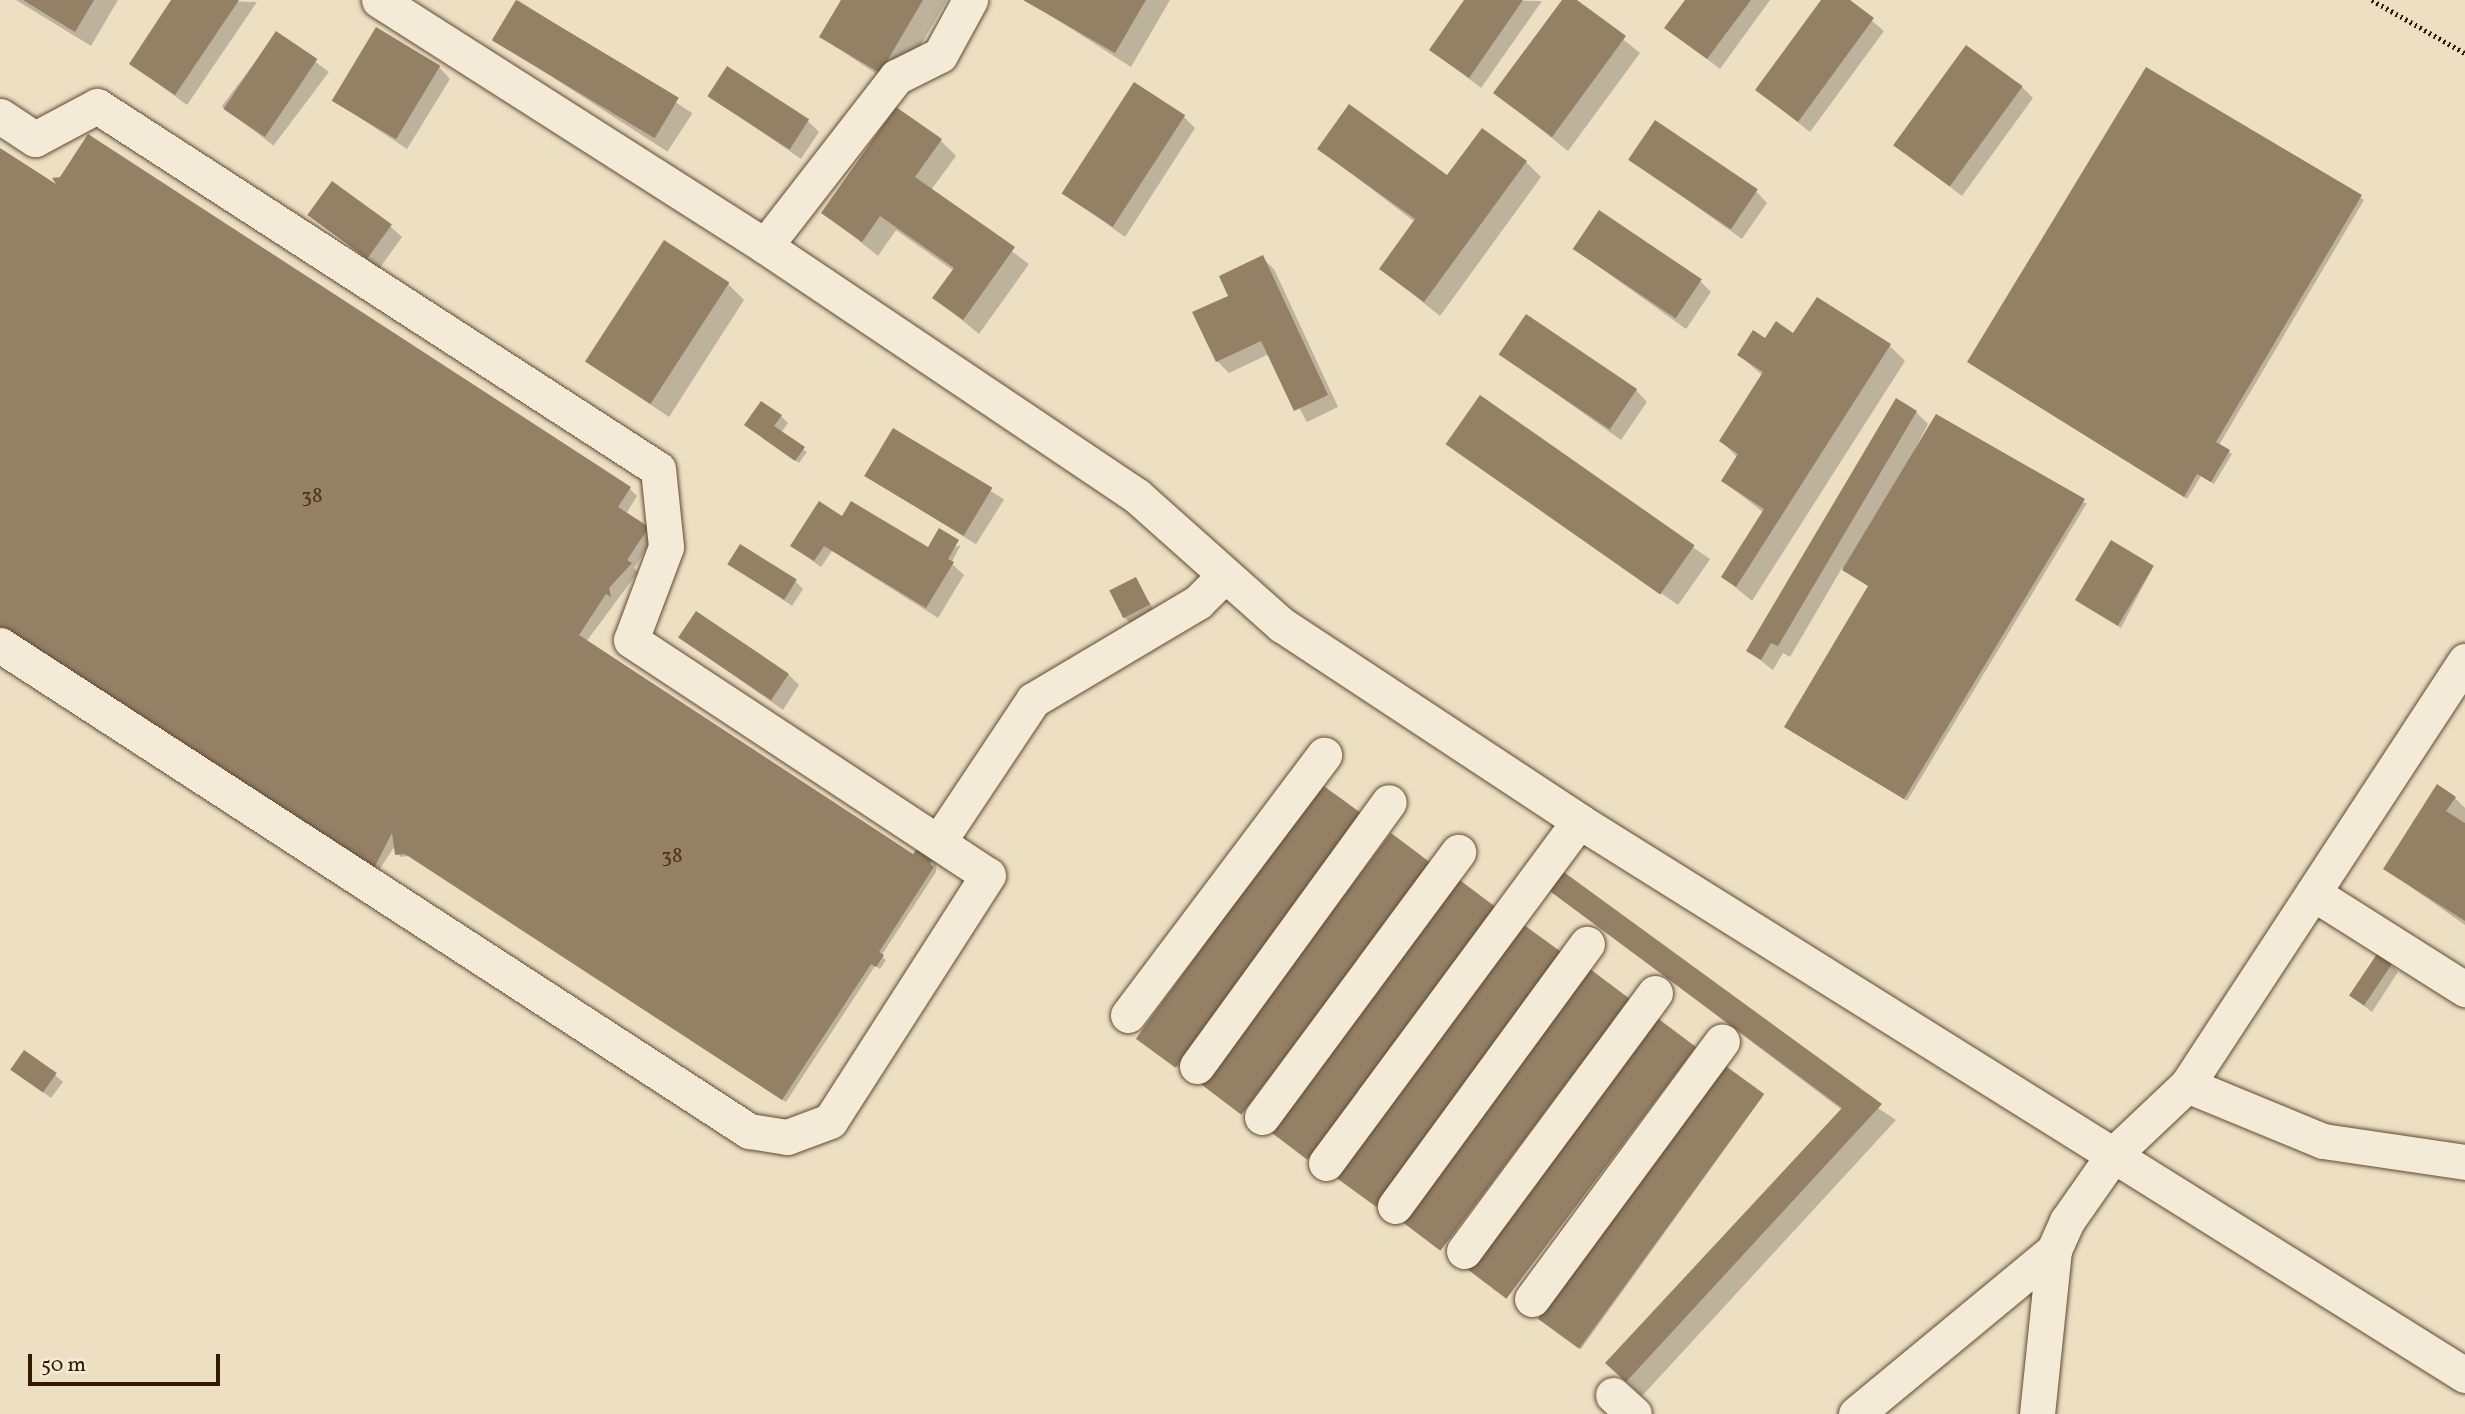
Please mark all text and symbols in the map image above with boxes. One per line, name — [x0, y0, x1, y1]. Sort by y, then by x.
house number: 38 — [301, 484, 323, 510]
house number: 38 — [661, 844, 683, 870]
scale bar — [32, 1340, 224, 1384]
text: 50 m — [41, 1351, 86, 1380]

